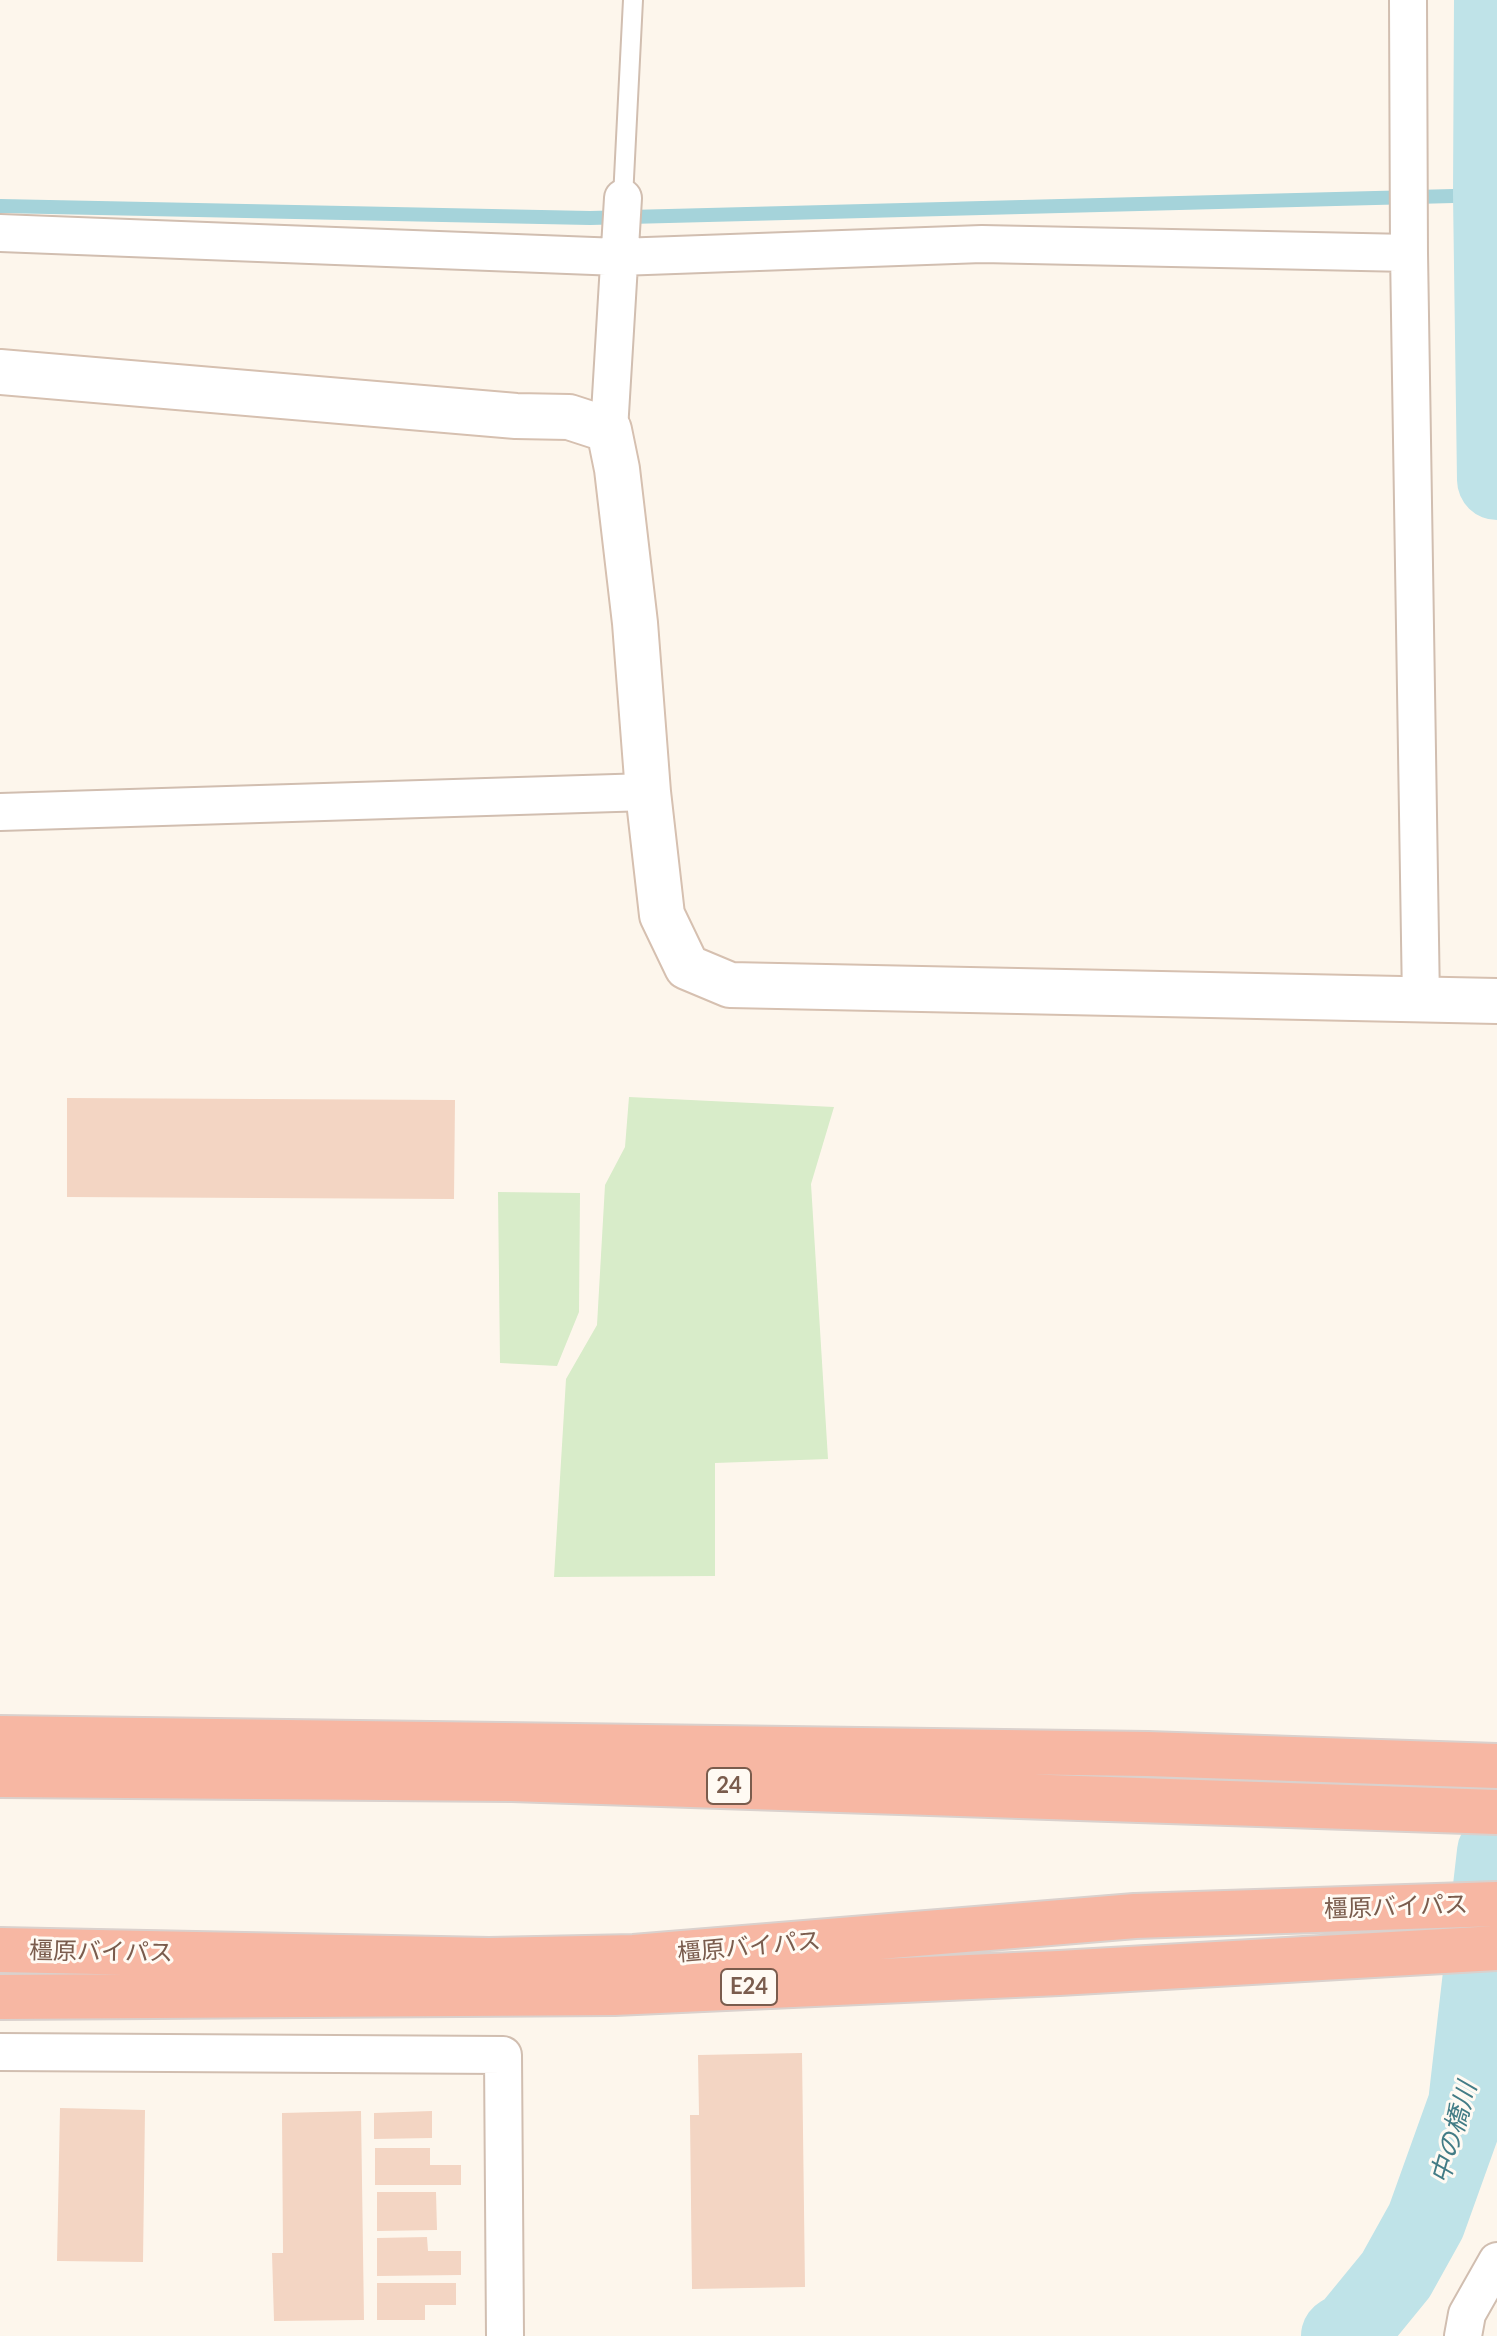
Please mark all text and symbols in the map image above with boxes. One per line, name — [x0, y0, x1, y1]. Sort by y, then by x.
road number: 24 — [707, 1768, 751, 1804]
street label: 橿原バイパス — [1324, 1890, 1468, 1924]
street label: 橿原バイパス — [676, 1926, 822, 1968]
street label: 橿原バイパス — [29, 1936, 173, 1968]
road number: E24 — [721, 1969, 777, 2005]
water label: 中の橋川 — [1425, 2079, 1483, 2187]

